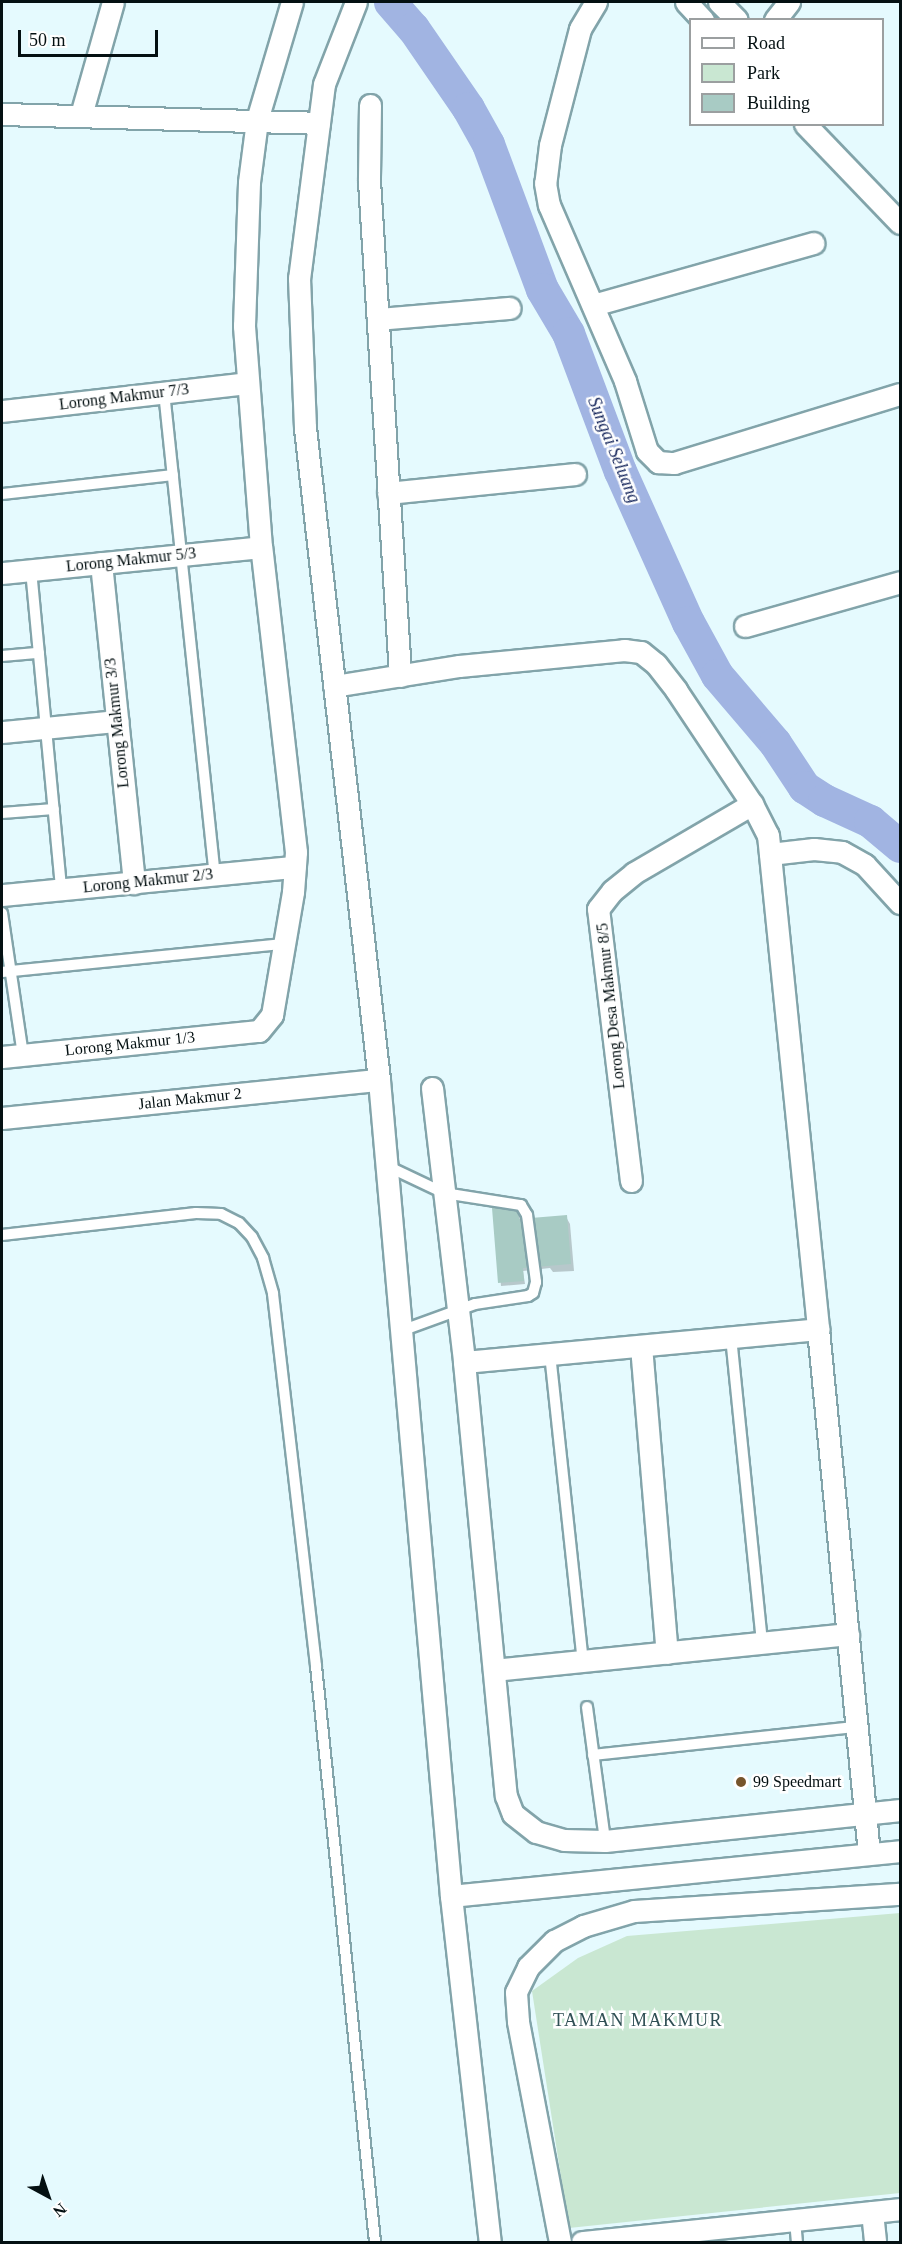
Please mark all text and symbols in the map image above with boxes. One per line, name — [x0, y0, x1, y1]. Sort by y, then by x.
scale bar — [21, 18, 160, 56]
legend — [689, 18, 884, 126]
text: 50 m — [29, 30, 66, 50]
text: Road — [747, 33, 785, 53]
text: Park — [747, 63, 780, 83]
text: Building — [747, 93, 810, 113]
street label: Lorong Makmur 7/3 — [51, 379, 197, 415]
water label: Sungai Seluang — [580, 386, 648, 514]
street label: Lorong Makmur 5/3 — [58, 543, 204, 577]
street label: Lorong Makmur 3/3 — [100, 650, 134, 796]
street label: Lorong Makmur 2/3 — [75, 864, 221, 898]
street label: Lorong Desa Makmur 8/5 — [592, 913, 630, 1099]
street label: Lorong Makmur 1/3 — [57, 1027, 203, 1061]
street label: Jalan Makmur 2 — [130, 1083, 250, 1115]
place label: 99 Speedmart — [753, 1772, 858, 1792]
marker: 99 Speedmart — [734, 1775, 748, 1789]
district label: TAMAN MAKMUR — [559, 2009, 717, 2031]
north arrow — [18, 2166, 78, 2226]
text: N — [50, 2200, 70, 2220]

